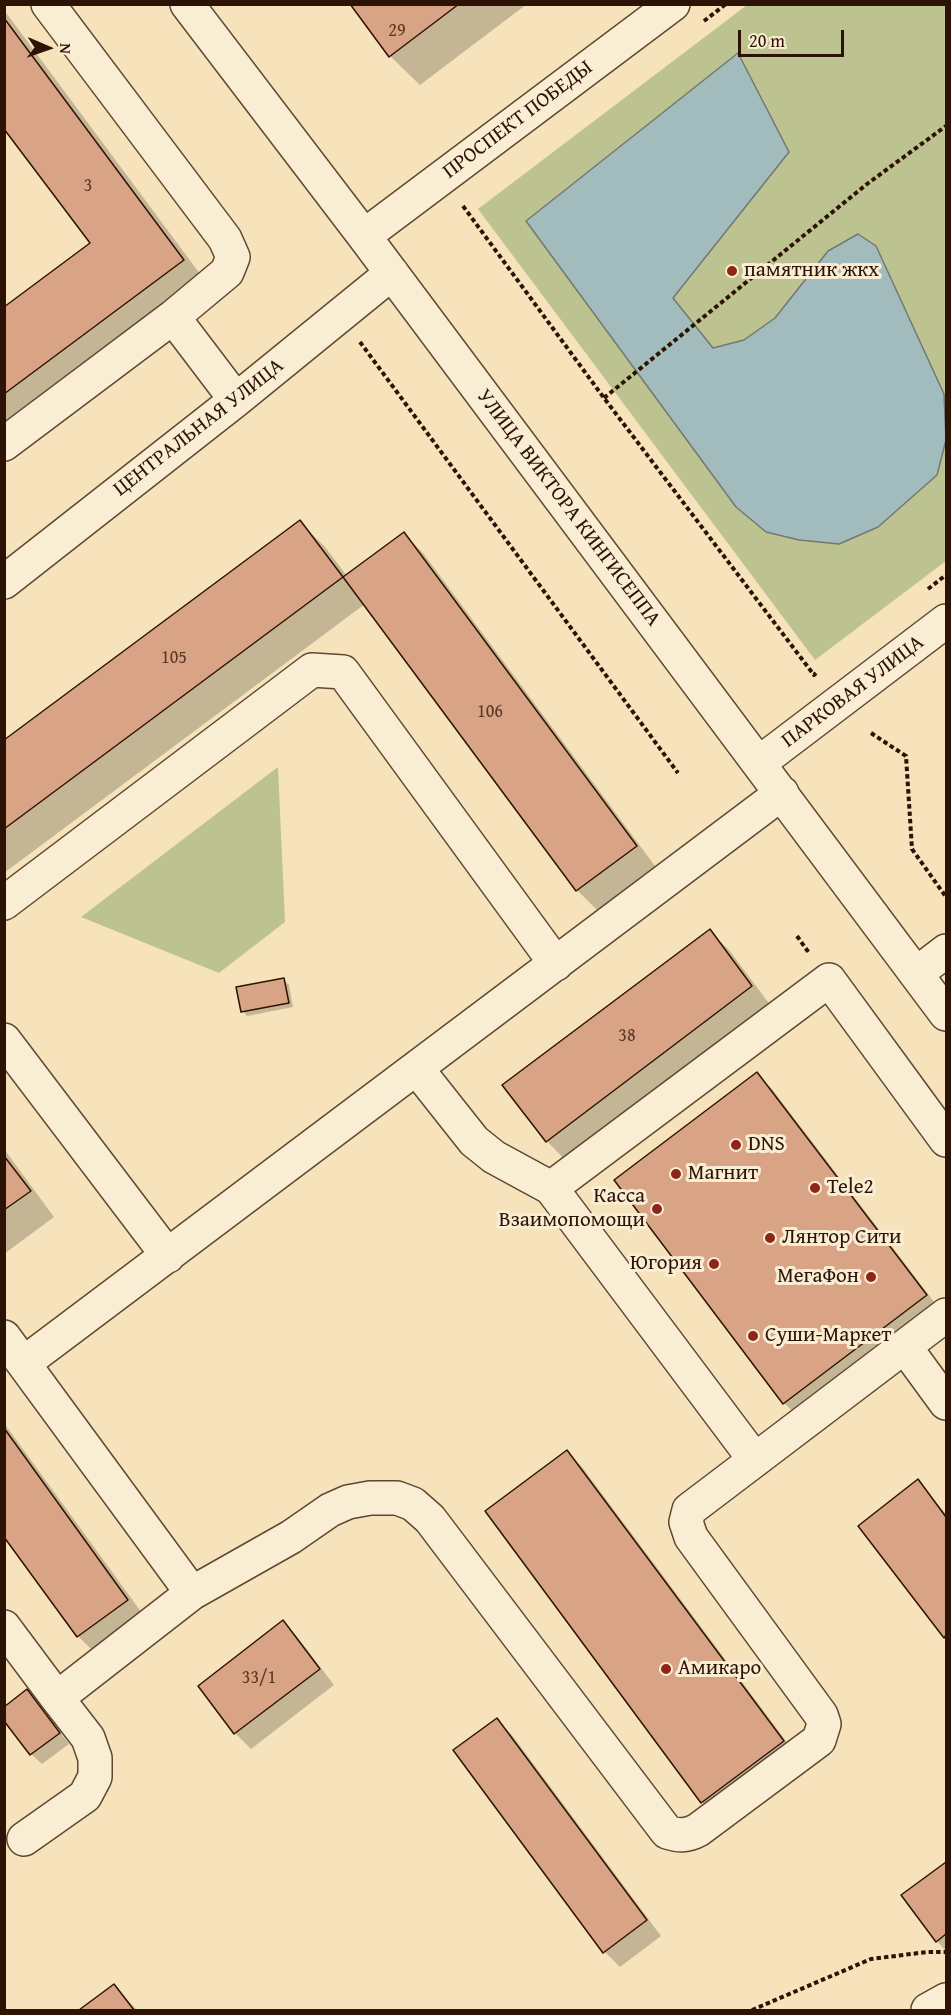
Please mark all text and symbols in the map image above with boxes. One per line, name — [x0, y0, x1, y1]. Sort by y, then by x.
north arrow — [18, 18, 78, 78]
scale bar — [741, 18, 848, 56]
house number: 29 — [388, 20, 406, 42]
text: 20 m — [749, 27, 785, 54]
text: N — [54, 43, 78, 54]
street label: ПРОСПЕКТ ПОБЕДЫ — [438, 56, 598, 184]
house number: 3 — [84, 175, 92, 197]
place label: памятник жкх — [744, 258, 879, 284]
marker: памятник жкх — [725, 264, 739, 278]
street label: ЦЕНТРАЛЬНАЯ УЛИЦА — [109, 354, 289, 502]
street label: УЛИЦА ВИКТОРА КИНГИСЕППА — [471, 384, 665, 632]
street label: ПАРКОВАЯ УЛИЦА — [777, 630, 929, 754]
house number: 105 — [161, 647, 187, 669]
house number: 106 — [477, 701, 503, 723]
house number: 38 — [618, 1025, 636, 1047]
place label: DNS — [748, 1132, 785, 1158]
marker: DNS — [729, 1138, 743, 1152]
place label: Магнит — [688, 1161, 758, 1187]
marker: Магнит — [669, 1167, 683, 1181]
place label: Tele2 — [827, 1175, 874, 1201]
marker: Tele2 — [808, 1181, 822, 1195]
place label: Касса Взаимопомощи — [499, 1184, 645, 1234]
marker: Касса Взаимопомощи — [650, 1202, 664, 1216]
place label: Лянтор Сити — [782, 1225, 901, 1251]
marker: Лянтор Сити — [763, 1231, 777, 1245]
place label: Югория — [630, 1251, 702, 1277]
marker: Югория — [707, 1257, 721, 1271]
place label: МегаФон — [777, 1264, 859, 1290]
marker: МегаФон — [864, 1270, 878, 1284]
place label: Суши-Маркет — [765, 1323, 892, 1349]
marker: Суши-Маркет — [746, 1329, 760, 1343]
place label: Амикаро — [678, 1656, 761, 1682]
marker: Амикаро — [659, 1662, 673, 1676]
house number: 33/1 — [242, 1667, 276, 1689]

